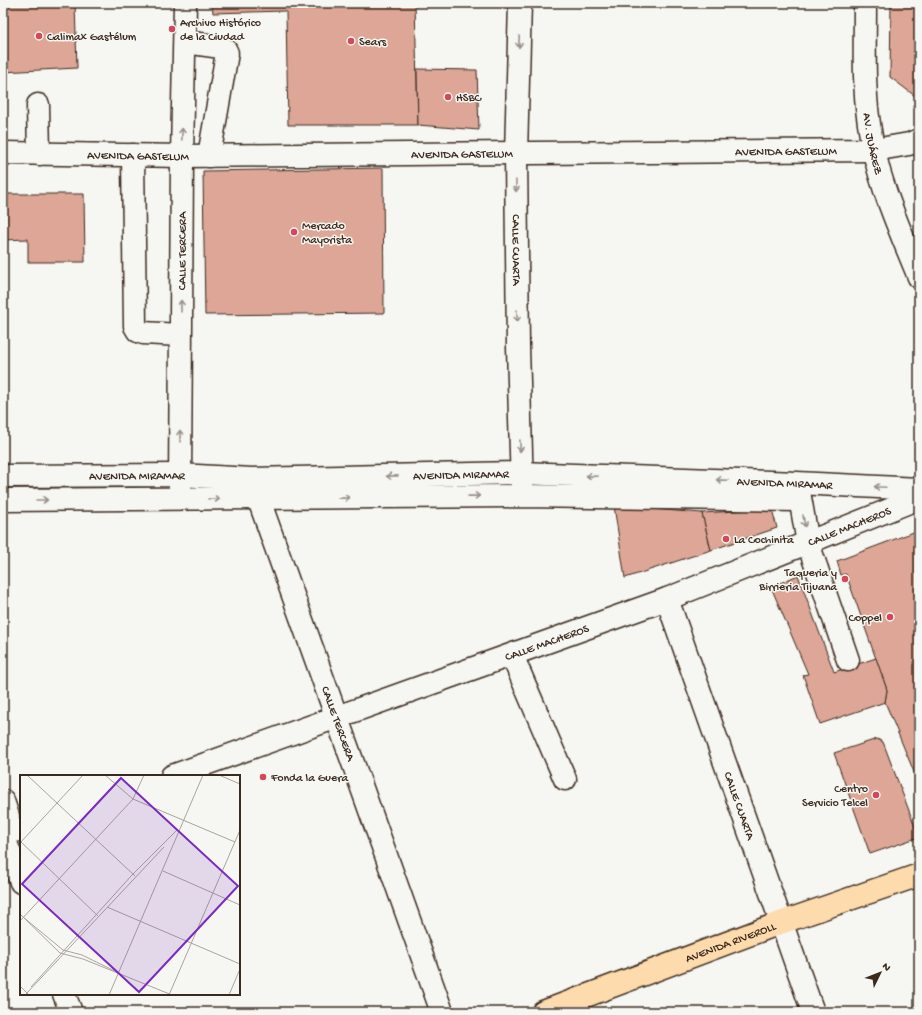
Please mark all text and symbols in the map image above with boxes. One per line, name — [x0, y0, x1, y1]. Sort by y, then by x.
place label: Archivo Histórico de la Ciudad — [180, 17, 261, 45]
marker: Archivo Histórico de la Ciudad — [167, 24, 177, 34]
marker: Calimax Gastélum — [34, 31, 44, 41]
place label: Calimax Gastélum — [47, 31, 137, 45]
one-way arrow — [515, 35, 523, 48]
marker: Sears — [346, 36, 356, 46]
place label: Sears — [359, 36, 387, 50]
marker: HSBC — [443, 92, 453, 102]
place label: HSBC — [456, 92, 483, 106]
street label: AV. JUÁREZ — [859, 112, 885, 176]
one-way arrow — [179, 128, 186, 141]
street label: AVENIDA GASTELUM — [735, 145, 838, 160]
street label: AVENIDA GASTELUM — [411, 148, 514, 163]
street label: AVENIDA GASTELUM — [87, 149, 190, 165]
one-way arrow — [512, 179, 520, 192]
street label: CALLE TERCERA — [176, 211, 191, 290]
street label: CALLE CUARTA — [508, 214, 522, 287]
place label: Mercado Mayorista — [302, 220, 352, 248]
marker: Mercado Mayorista — [289, 227, 299, 237]
one-way arrow — [177, 300, 185, 313]
one-way arrow — [513, 309, 521, 322]
one-way arrow — [176, 430, 184, 443]
one-way arrow — [516, 439, 524, 452]
street label: AVENIDA MIRAMAR — [413, 468, 510, 484]
street label: AVENIDA MIRAMAR — [89, 470, 186, 485]
one-way arrow — [386, 472, 399, 480]
one-way arrow — [586, 472, 599, 480]
one-way arrow — [716, 476, 729, 484]
street label: AVENIDA MIRAMAR — [736, 476, 834, 494]
one-way arrow — [874, 484, 887, 491]
one-way arrow — [467, 492, 480, 500]
one-way arrow — [337, 494, 350, 501]
one-way arrow — [207, 495, 220, 503]
one-way arrow — [35, 496, 48, 504]
street label: CALLE MACHEROS — [806, 505, 894, 551]
one-way arrow — [800, 514, 808, 527]
marker: La Cochinita — [721, 534, 731, 544]
place label: La Cochinita — [734, 534, 794, 548]
place label: Taqueria y Birrieria Tijuana — [758, 567, 837, 595]
marker: Taqueria y Birrieria Tijuana — [840, 574, 850, 584]
place label: Coppel — [849, 612, 882, 626]
marker: Coppel — [885, 612, 895, 622]
street label: CALLE MACHEROS — [504, 622, 592, 665]
street label: CALLE TERCERA — [317, 685, 357, 764]
street label: CALLE CUARTA — [720, 770, 757, 843]
marker: Fonda la Guera — [258, 772, 268, 782]
place label: Fonda la Guera — [270, 772, 348, 786]
inset map — [20, 775, 240, 995]
place label: Centro Servicio Telcel — [802, 783, 868, 811]
marker: Centro Servicio Telcel — [871, 790, 881, 800]
street label: AVENIDA RIVEROLL — [684, 920, 779, 967]
north arrow — [860, 953, 900, 993]
text: N — [879, 961, 893, 974]

